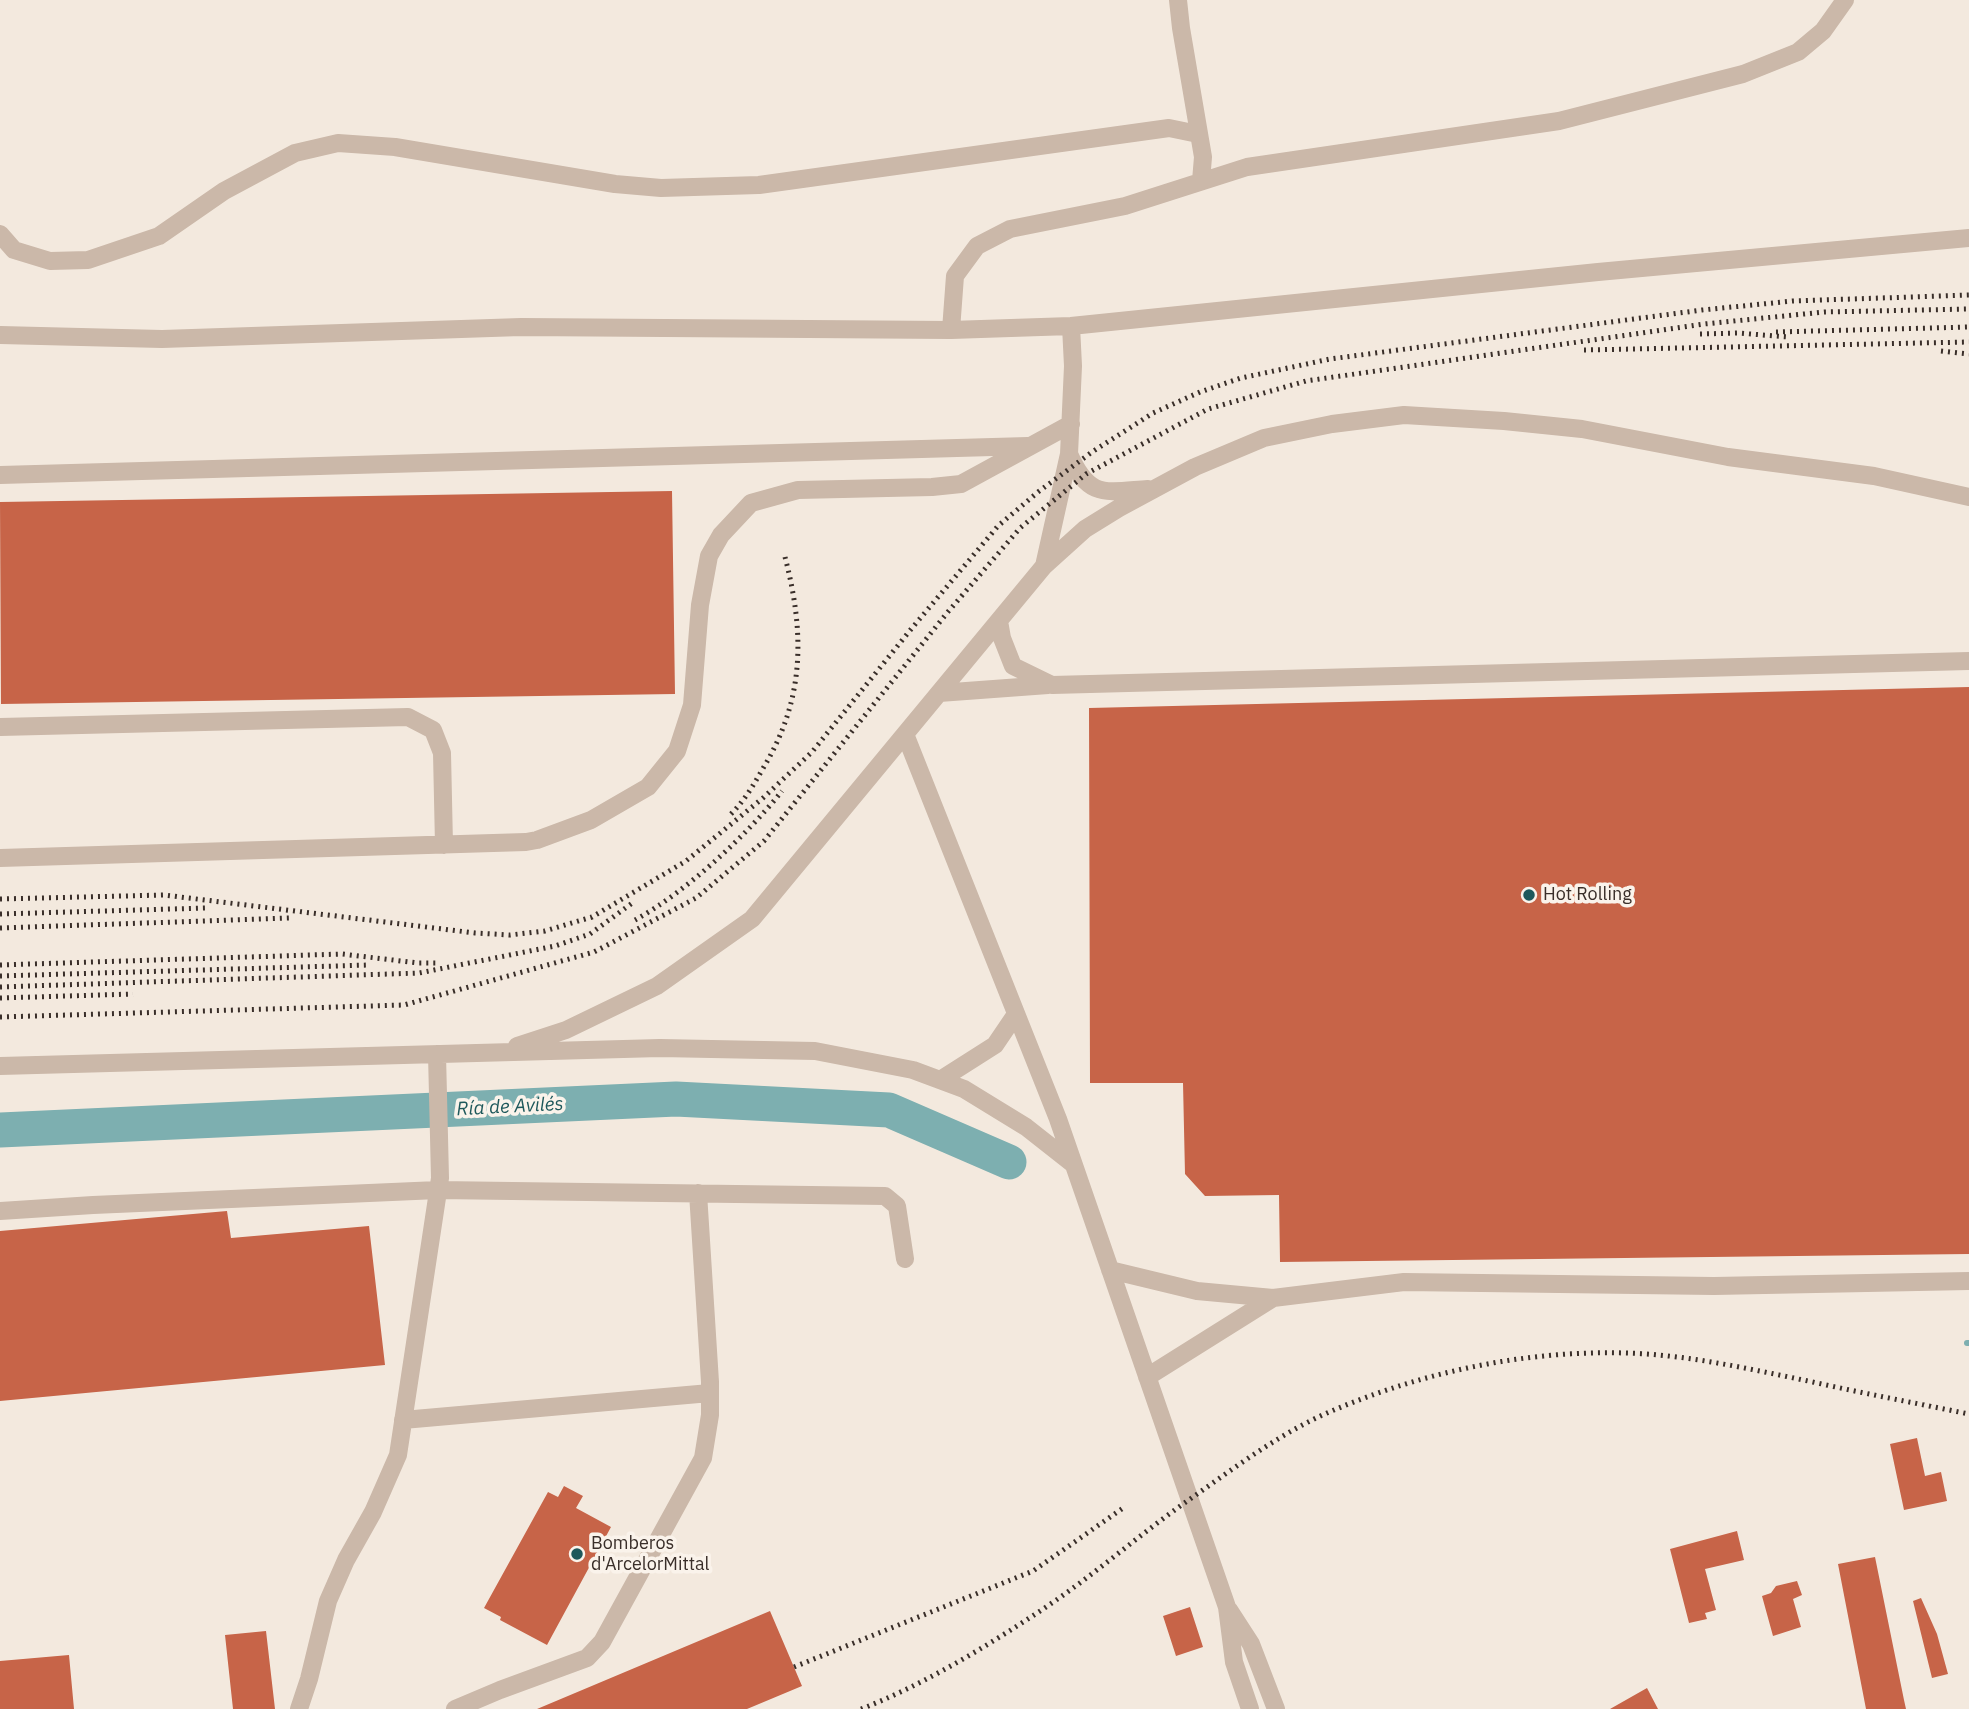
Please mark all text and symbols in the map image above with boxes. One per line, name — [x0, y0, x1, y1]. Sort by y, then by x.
place label: Hot Rolling — [1543, 884, 1632, 906]
marker: Hot Rolling — [1521, 887, 1537, 903]
water label: Ría de Avilés — [456, 1093, 564, 1121]
place label: Bomberos d'ArcelorMittal — [591, 1533, 709, 1576]
marker: Bomberos d'ArcelorMittal — [569, 1546, 585, 1562]

